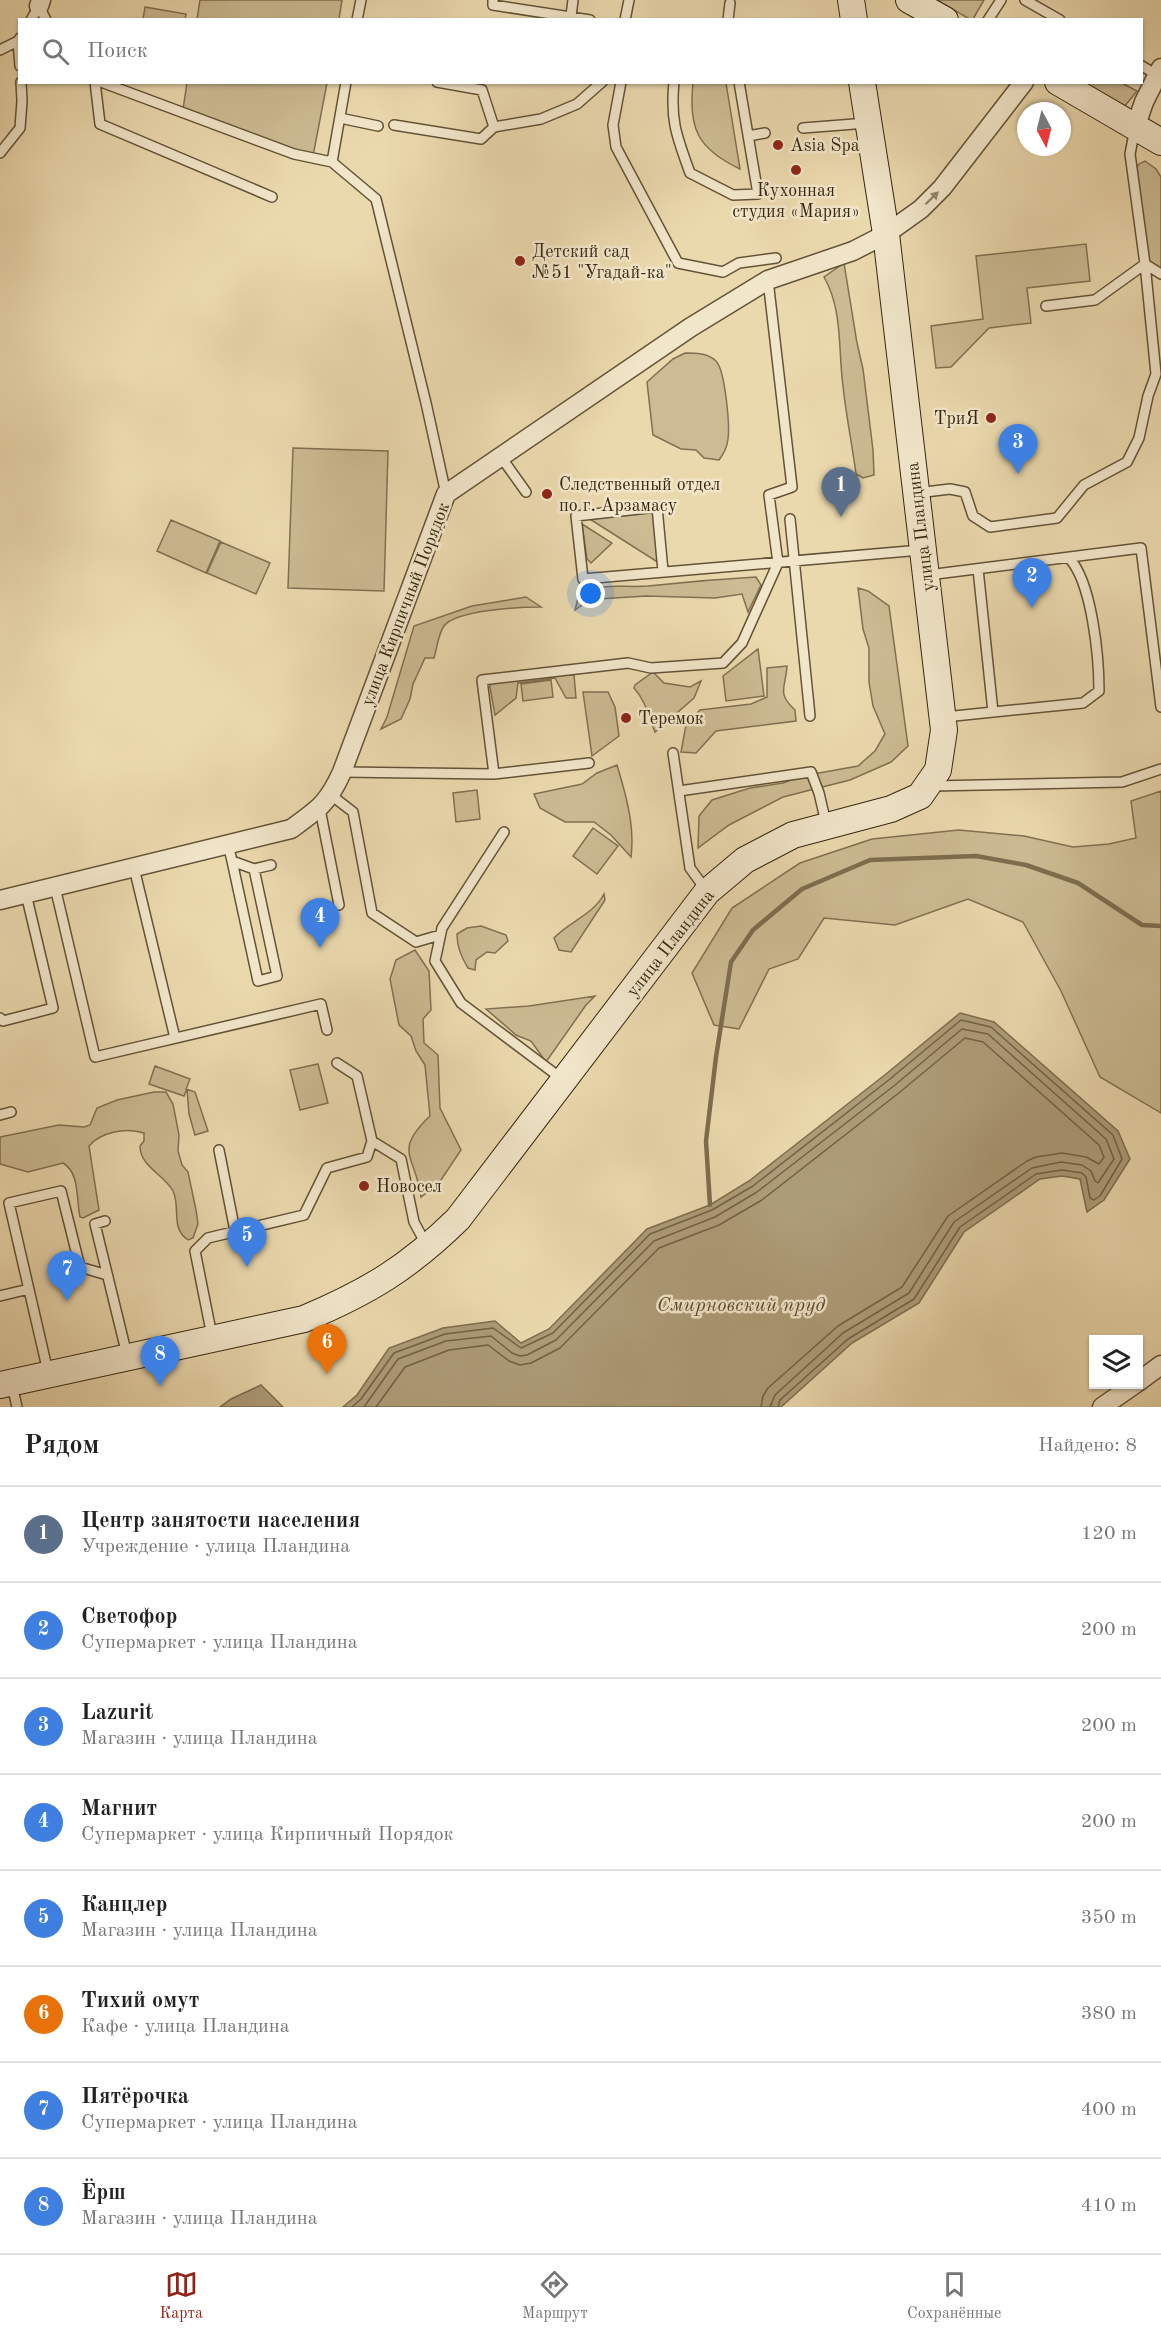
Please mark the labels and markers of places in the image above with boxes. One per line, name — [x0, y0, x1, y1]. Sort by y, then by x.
place label: Asia Spa — [790, 137, 860, 155]
marker: Asia Spa — [771, 138, 785, 152]
marker: Кухонная студия «Мария» — [789, 163, 803, 177]
place label: Кухонная студия «Мария» — [732, 182, 860, 221]
place label: Детский сад №51 "Угадай-ка" — [532, 243, 672, 282]
marker: Детский сад №51 "Угадай-ка" — [513, 254, 527, 268]
place label: ТриЯ — [934, 410, 979, 428]
marker: ТриЯ — [984, 411, 998, 425]
pin: 3 — [998, 424, 1038, 474]
pin: 1 — [822, 468, 860, 517]
place label: Следственный отдел по г. Арзамасу — [559, 476, 720, 515]
marker: Следственный отдел по г. Арзамасу — [540, 487, 554, 501]
pin: 2 — [1012, 558, 1052, 608]
place label: Теремок — [638, 710, 704, 728]
marker: Теремок — [619, 711, 633, 725]
pin: 4 — [300, 898, 340, 948]
place label: Новосел — [376, 1178, 442, 1196]
marker: Новосел — [357, 1179, 371, 1193]
pin: 5 — [228, 1218, 266, 1267]
pin: 7 — [48, 1252, 86, 1301]
pin: 6 — [308, 1324, 346, 1374]
pin: 8 — [140, 1336, 180, 1386]

